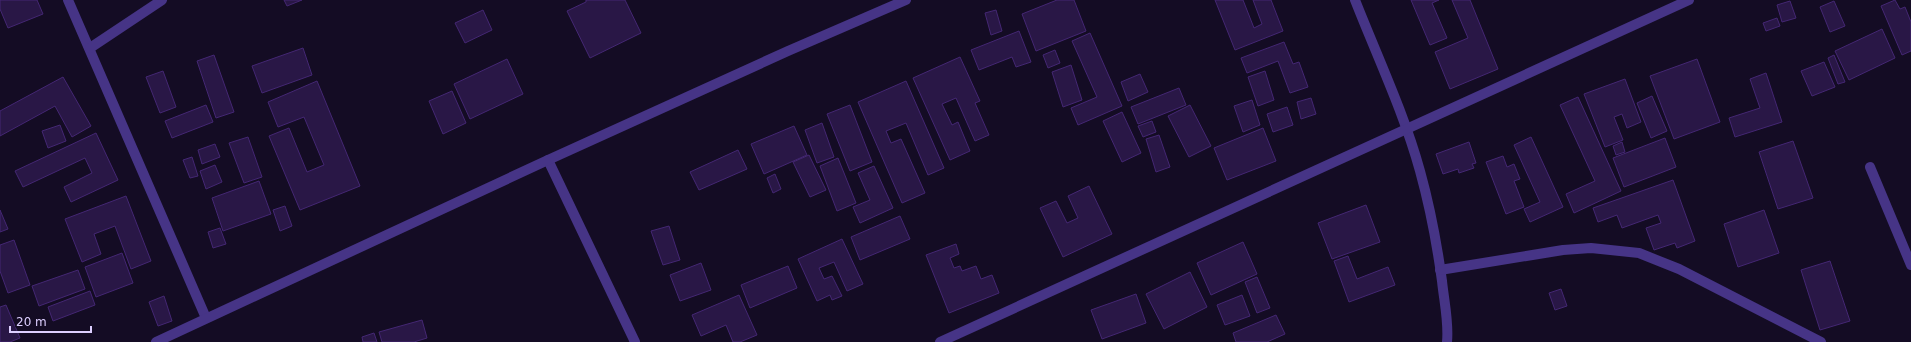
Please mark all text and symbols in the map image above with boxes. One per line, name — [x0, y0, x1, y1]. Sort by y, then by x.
scale bar — [10, 308, 91, 334]
text: 20 m — [16, 315, 47, 329]

